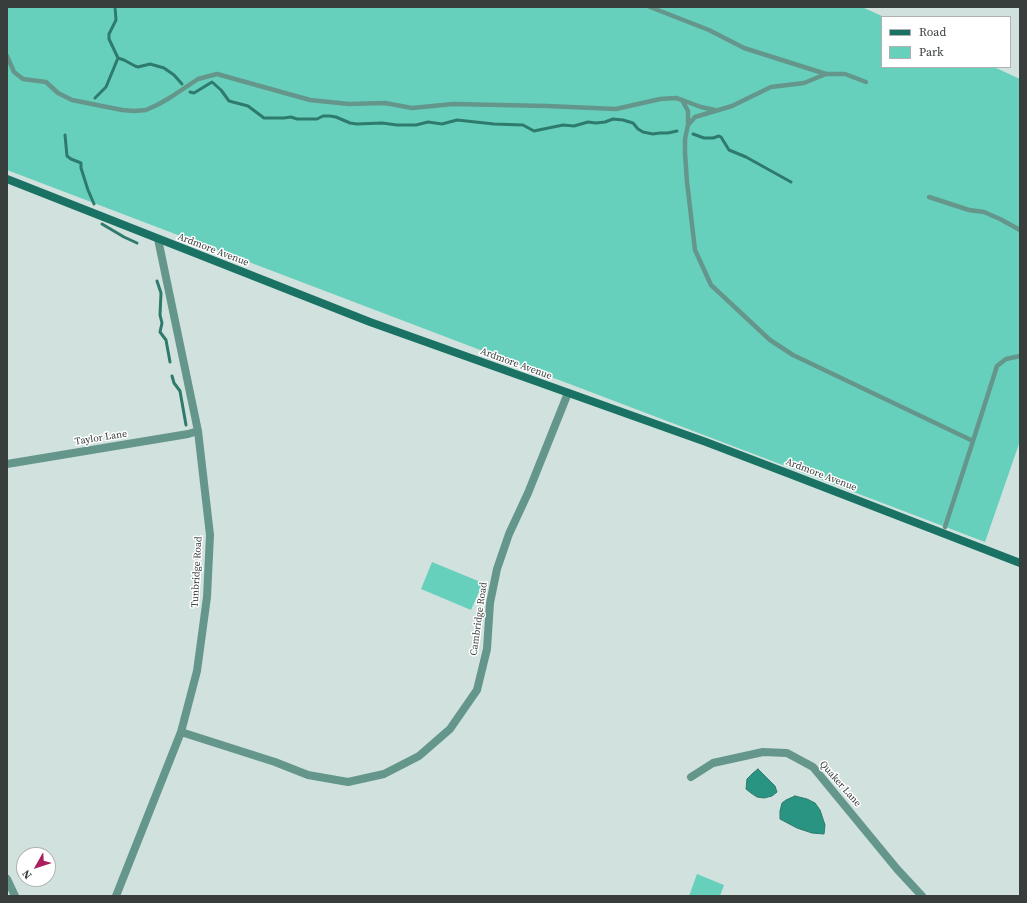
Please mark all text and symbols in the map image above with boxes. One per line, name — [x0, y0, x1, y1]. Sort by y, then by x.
legend — [881, 16, 1011, 68]
text: Road — [919, 24, 946, 40]
text: Park — [919, 44, 944, 60]
street label: Ardmore Avenue — [176, 231, 250, 269]
street label: Ardmore Avenue — [479, 345, 553, 383]
street label: Taylor Lane — [74, 428, 128, 448]
street label: Ardmore Avenue — [784, 456, 858, 494]
street label: Tunbridge Road — [189, 536, 205, 608]
street label: Cambridge Road — [468, 581, 490, 657]
street label: Quaker Lane — [817, 759, 863, 809]
north arrow — [16, 847, 56, 887]
text: N — [19, 866, 35, 882]

